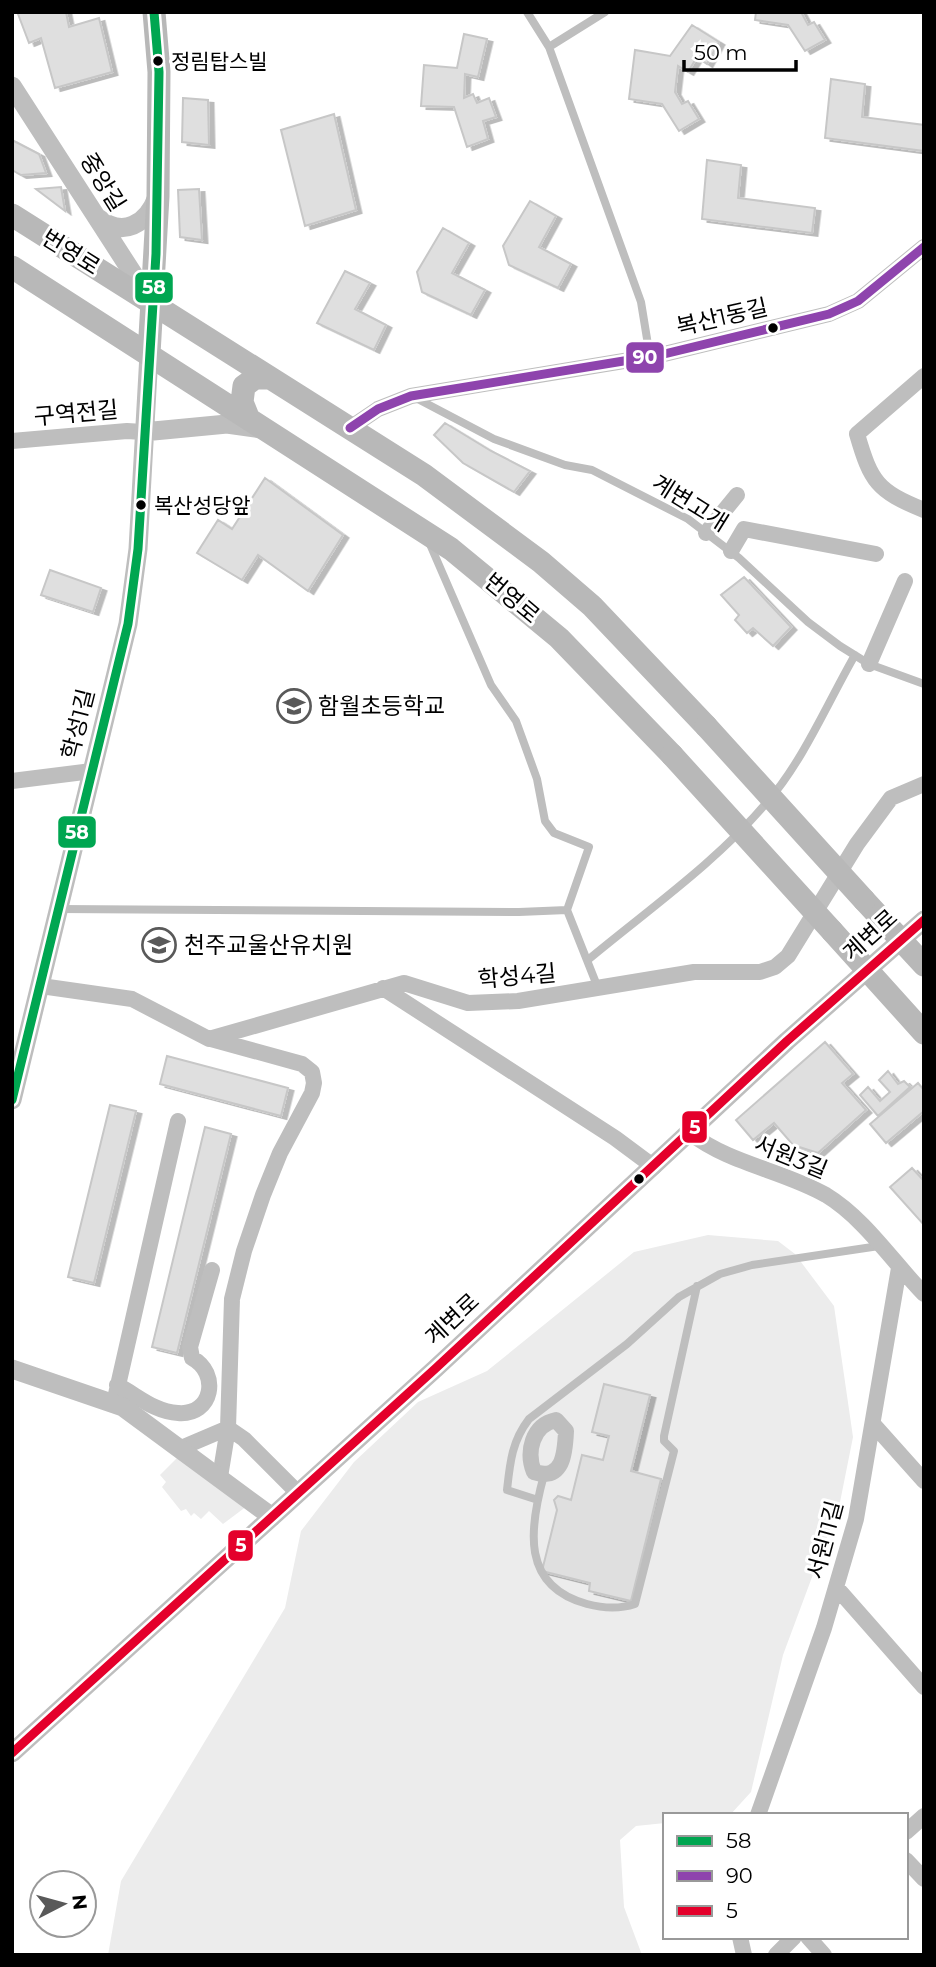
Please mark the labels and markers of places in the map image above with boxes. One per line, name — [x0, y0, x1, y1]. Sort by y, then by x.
place label: 정림탑스빌 — [171, 49, 268, 74]
marker: 정림탑스빌 — [151, 54, 165, 68]
unlabelled marker — [766, 321, 780, 335]
place label: 복산성당앞 — [154, 493, 251, 518]
marker: 복산성당앞 — [134, 498, 148, 512]
school or university icon: 함월초등학교 — [275, 687, 313, 725]
place label: 함월초등학교 — [318, 692, 445, 720]
school or university icon: 천주교울산유치원 — [140, 926, 178, 964]
place label: 천주교울산유치원 — [184, 931, 353, 959]
unlabelled marker — [632, 1172, 646, 1186]

